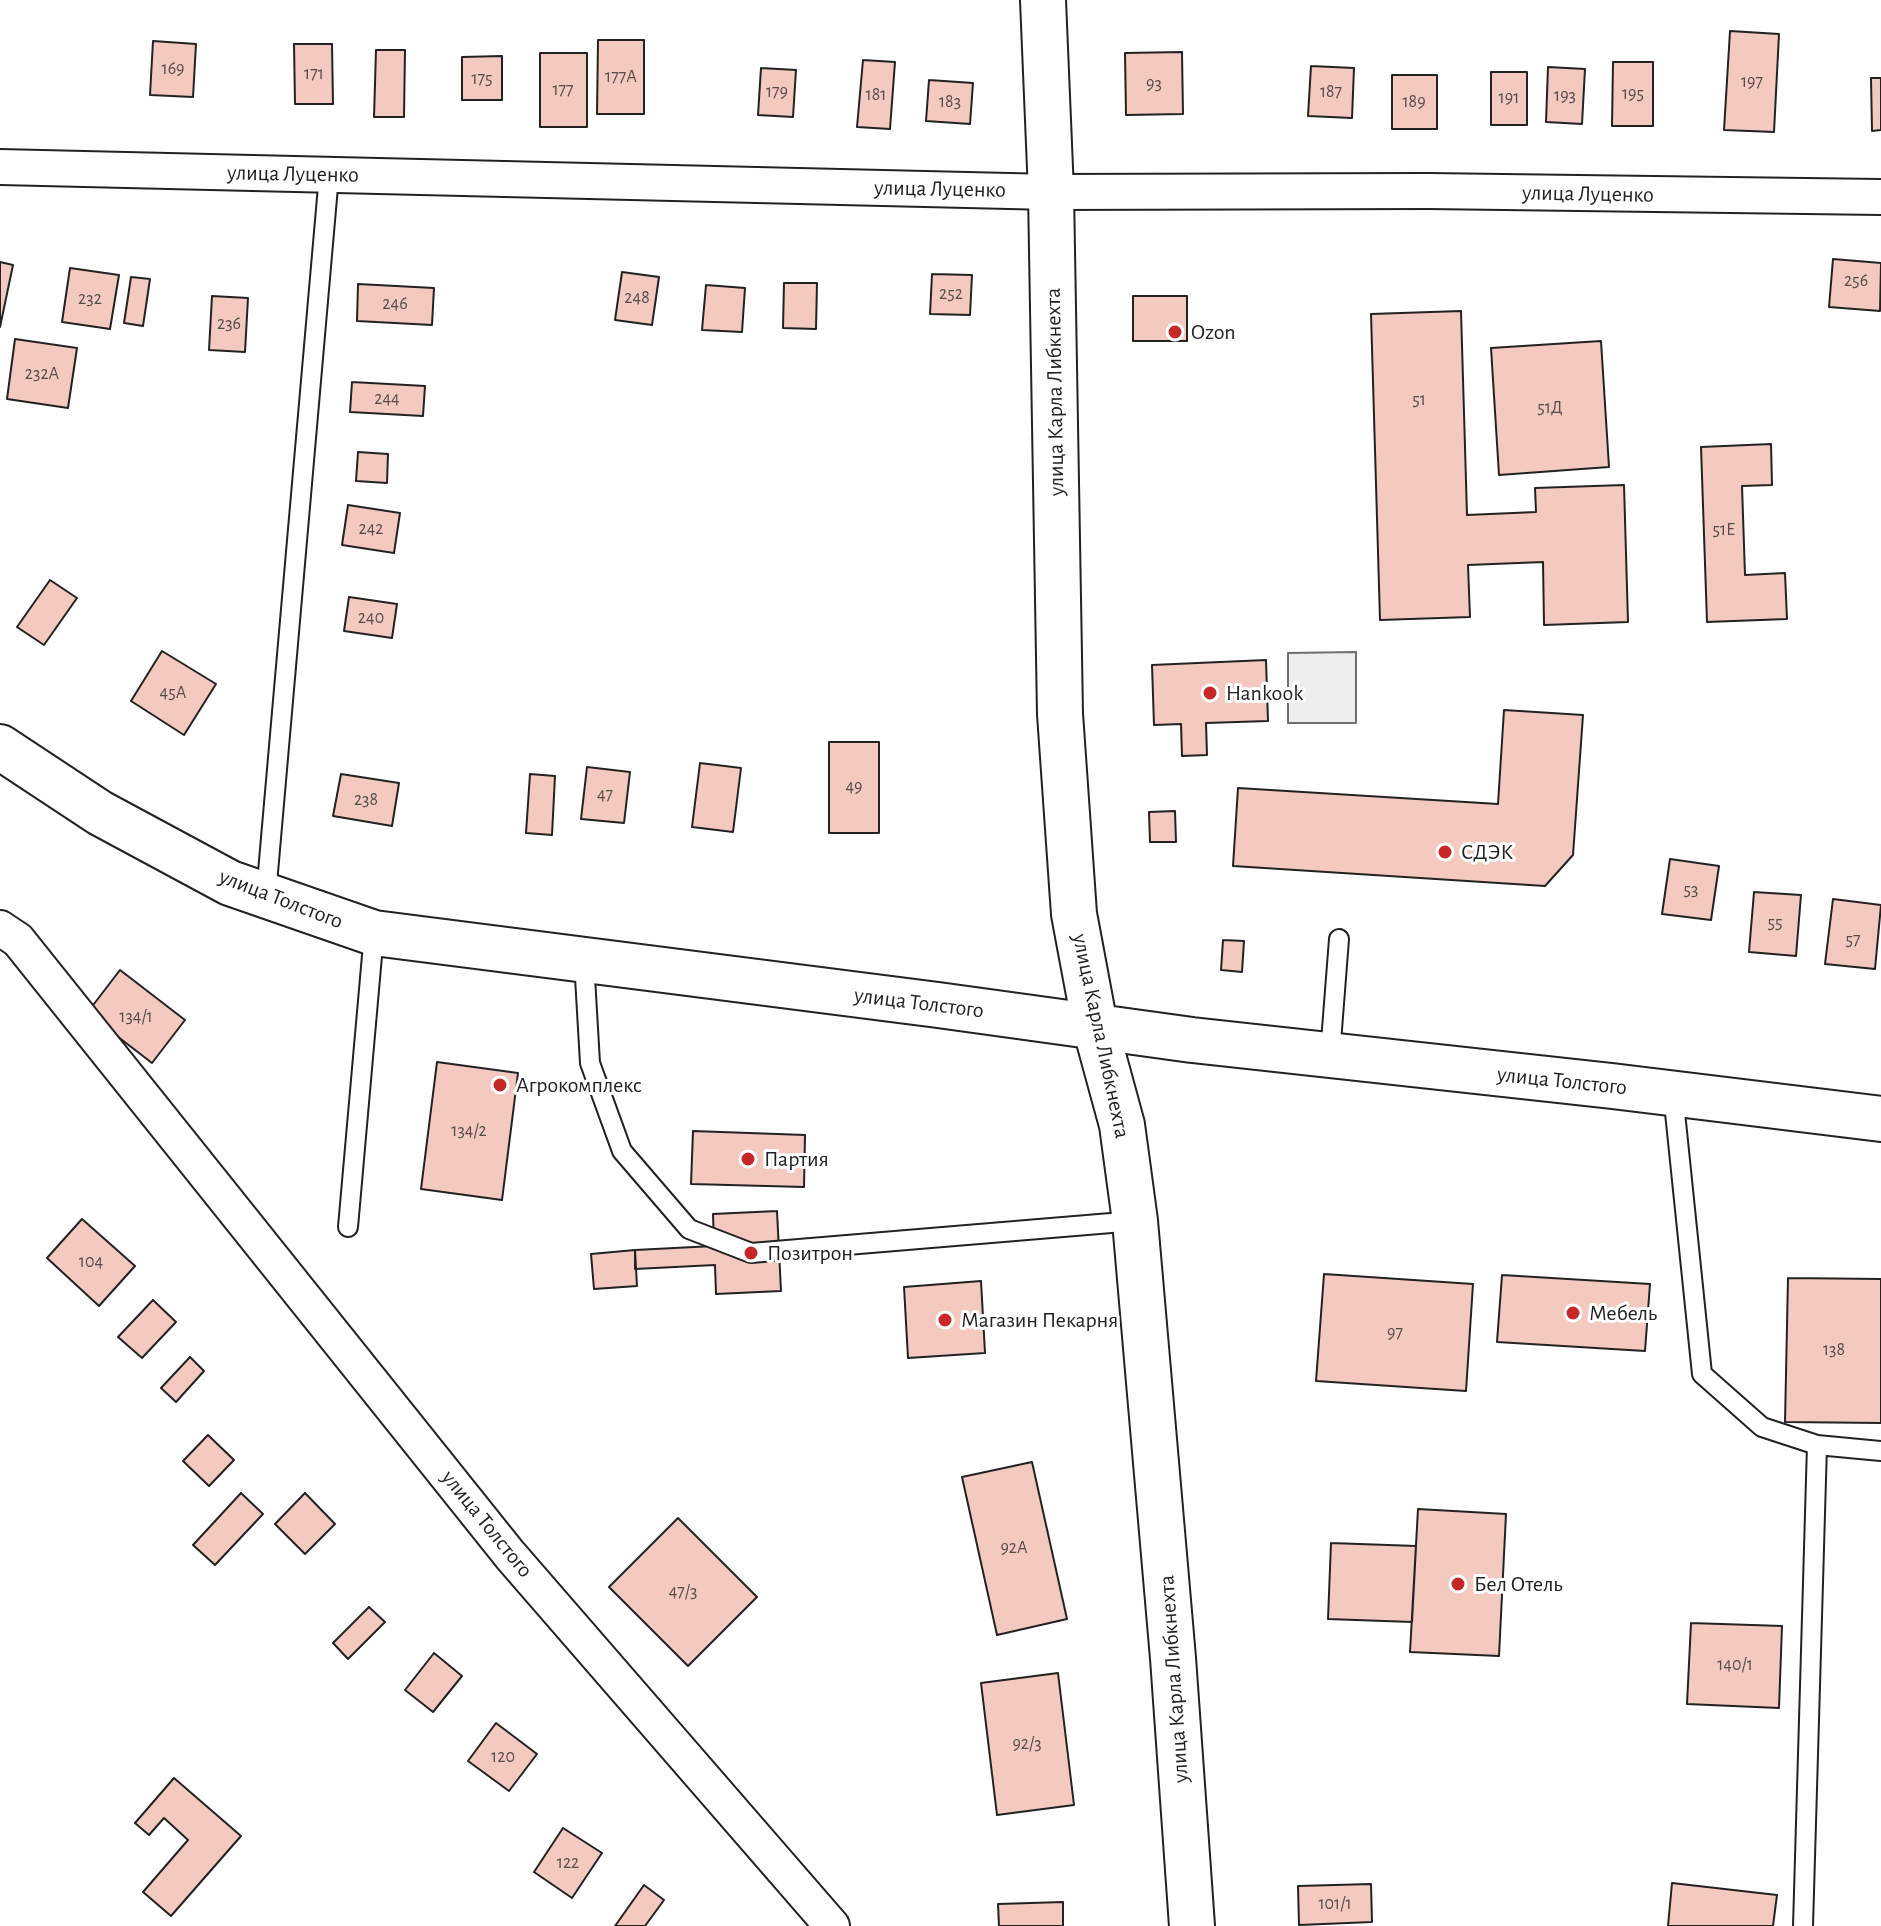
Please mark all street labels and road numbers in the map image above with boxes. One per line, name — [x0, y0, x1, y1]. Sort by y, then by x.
street label: улица Луценко — [227, 160, 359, 188]
street label: улица Луценко — [874, 175, 1006, 203]
street label: улица Луценко — [1522, 180, 1654, 208]
street label: улица Карла Либкнехта — [1040, 288, 1070, 496]
street label: улица Толстого — [215, 863, 347, 935]
street label: улица Карла Либкнехта — [1066, 931, 1136, 1141]
street label: улица Толстого — [853, 982, 985, 1024]
street label: улица Толстого — [1496, 1061, 1628, 1101]
street label: улица Толстого — [436, 1465, 538, 1583]
street label: улица Карла Либкнехта — [1154, 1574, 1194, 1784]

